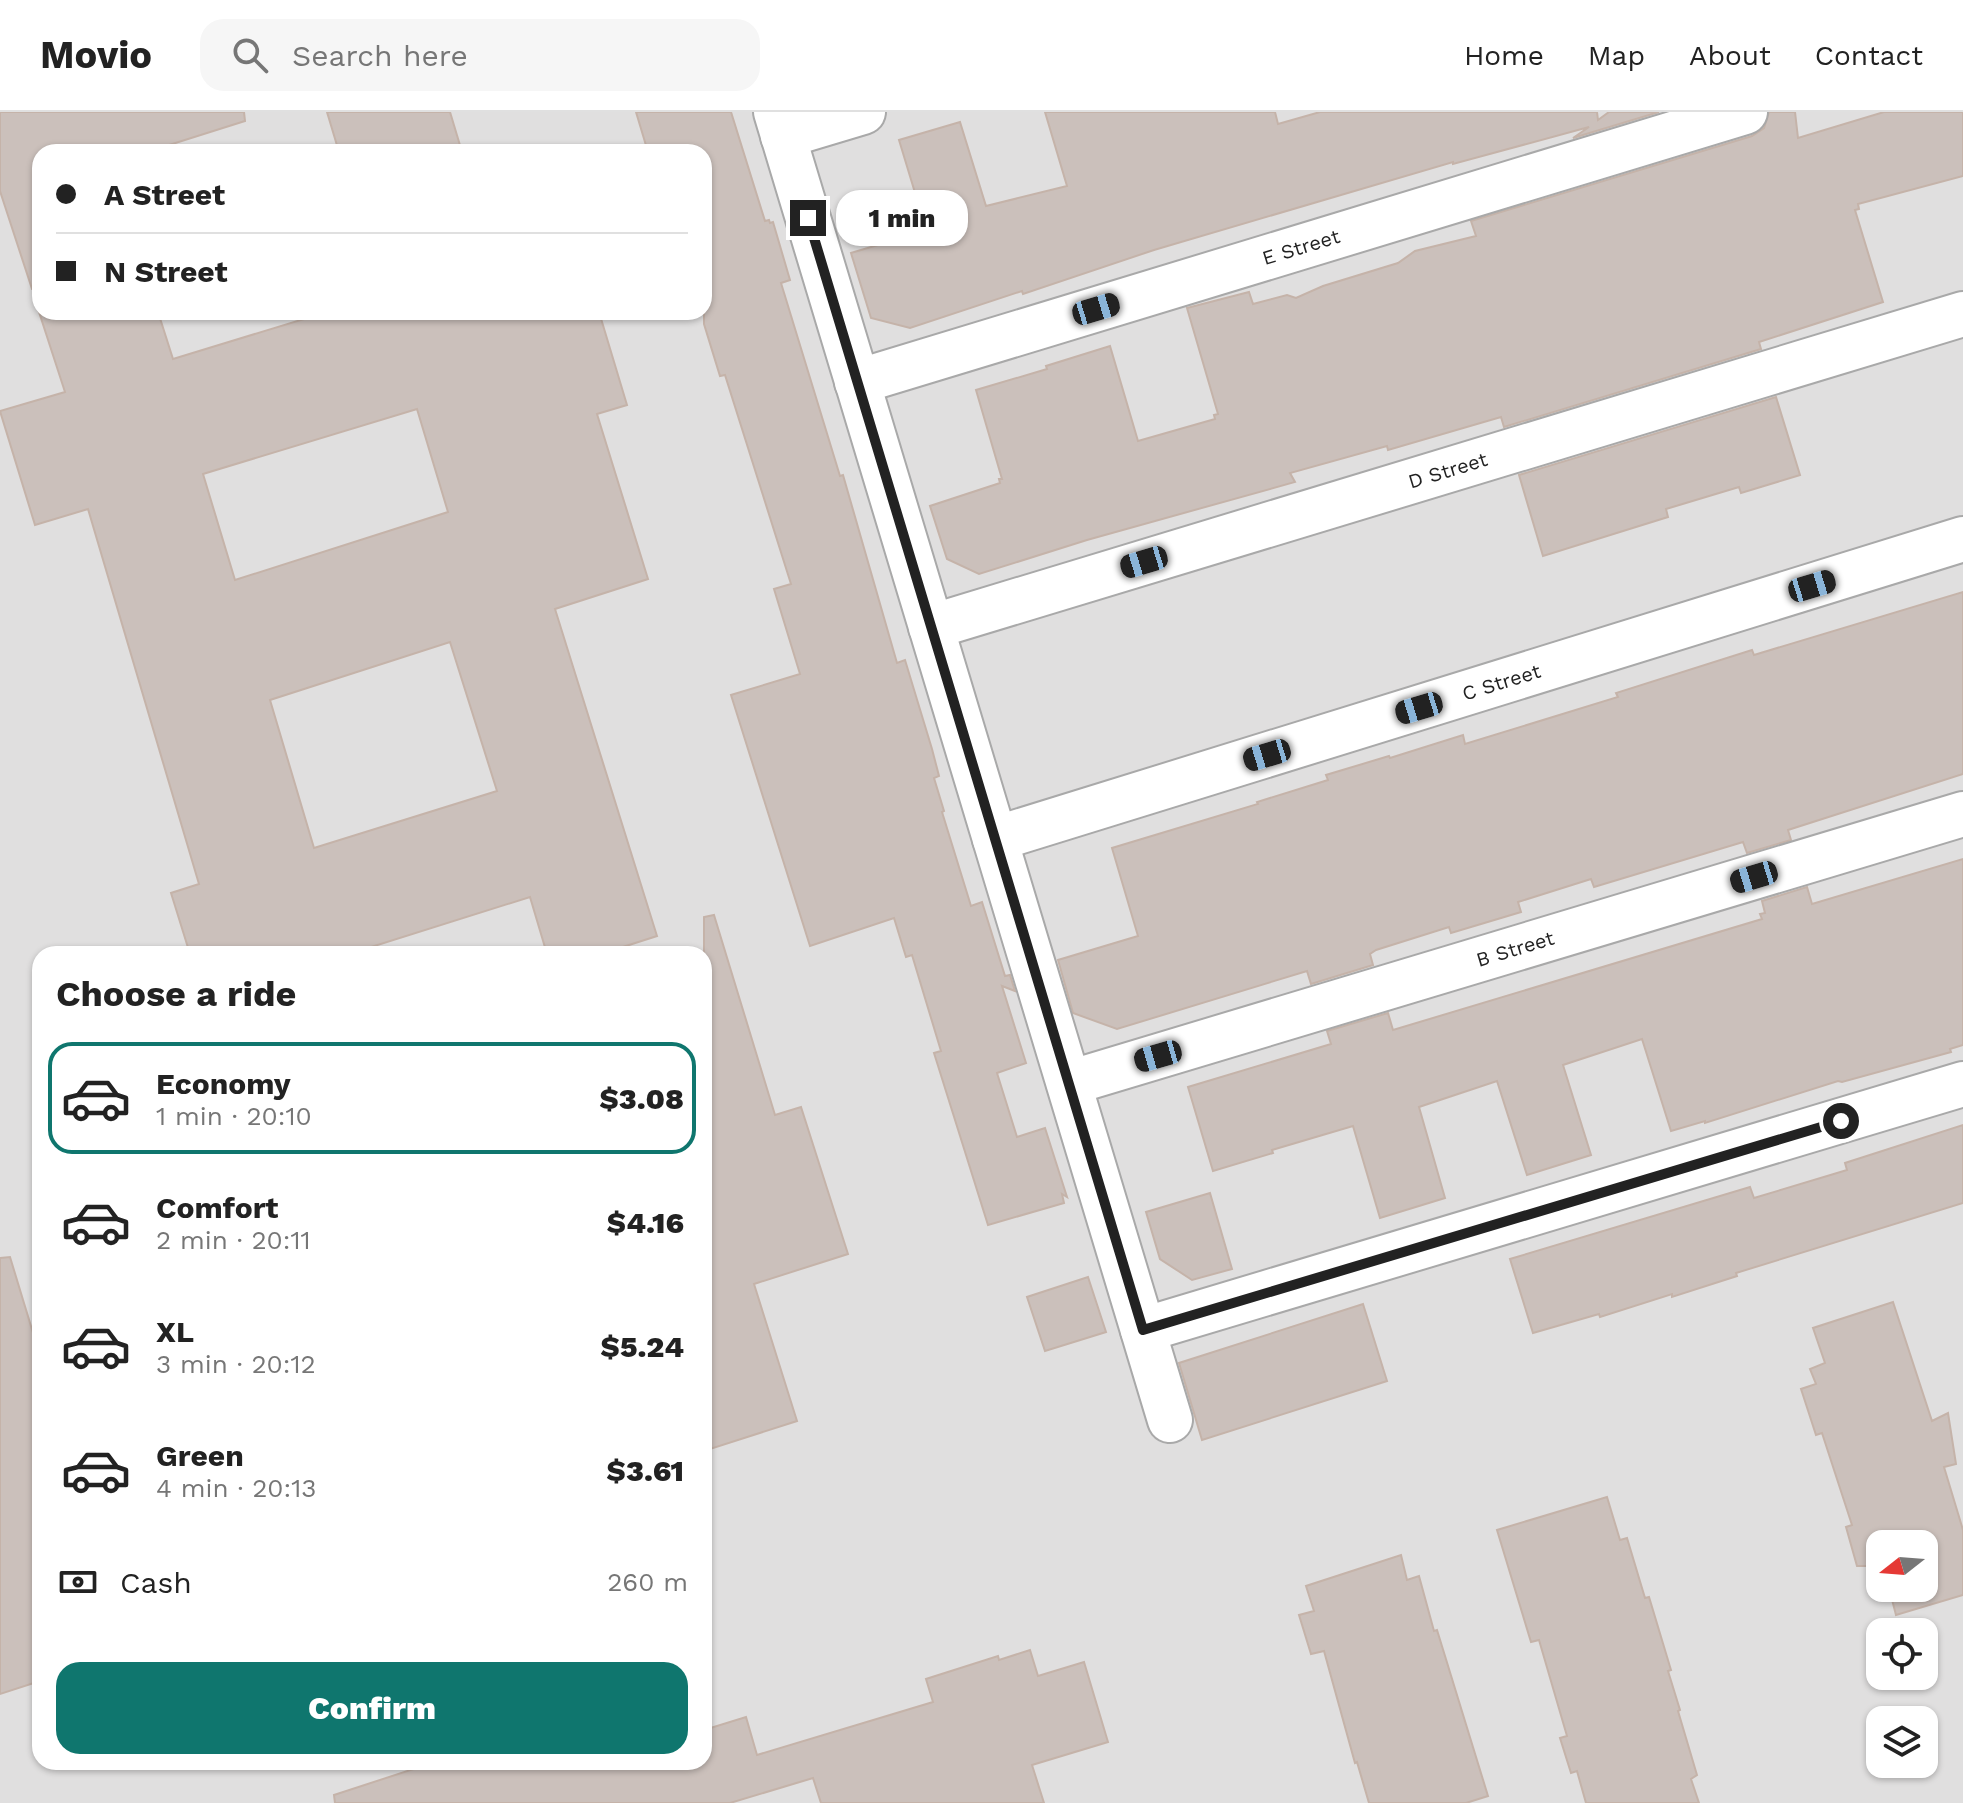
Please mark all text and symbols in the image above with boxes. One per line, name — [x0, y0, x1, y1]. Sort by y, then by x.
search box — [200, 19, 760, 91]
text: Movio — [40, 33, 152, 77]
icon: search — [228, 33, 272, 77]
text: Search here — [292, 38, 468, 73]
text: Home — [1464, 39, 1544, 72]
text: Map — [1588, 39, 1645, 72]
text: About — [1689, 39, 1771, 72]
text: Contact — [1815, 39, 1923, 72]
text: A Street — [104, 177, 225, 212]
callout: 1 min — [836, 190, 968, 246]
route end — [790, 200, 826, 236]
text: 1 min — [869, 203, 935, 233]
street label: E Street — [1259, 224, 1343, 270]
text: N Street — [104, 254, 228, 289]
car — [1070, 291, 1122, 327]
street label: D Street — [1405, 447, 1491, 494]
car — [1118, 544, 1170, 580]
car — [1786, 568, 1838, 604]
street label: C Street — [1459, 659, 1544, 706]
car — [1393, 690, 1445, 726]
car — [1241, 737, 1293, 773]
car — [1728, 859, 1780, 895]
street label: B Street — [1473, 926, 1558, 972]
text: Choose a ride — [56, 973, 296, 1015]
car — [1132, 1038, 1184, 1074]
icon: car — [60, 1062, 132, 1134]
text: Economy — [156, 1066, 291, 1101]
text: $3.08 — [599, 1081, 684, 1116]
text: 1 min · 20:10 — [156, 1101, 312, 1131]
route start — [1823, 1103, 1859, 1139]
icon: car — [60, 1186, 132, 1258]
text: Comfort — [156, 1190, 278, 1225]
text: $4.16 — [607, 1205, 684, 1240]
text: 2 min · 20:11 — [156, 1225, 311, 1255]
icon: car — [60, 1310, 132, 1382]
text: XL — [156, 1314, 194, 1349]
text: $5.24 — [600, 1329, 684, 1364]
text: 3 min · 20:12 — [156, 1349, 316, 1379]
icon: car — [60, 1434, 132, 1506]
text: Green — [156, 1438, 244, 1473]
text: $3.61 — [607, 1453, 684, 1488]
text: 4 min · 20:13 — [156, 1473, 316, 1503]
north arrow — [1866, 1530, 1938, 1602]
map controls — [1866, 1530, 1938, 1778]
icon: cash — [56, 1560, 100, 1604]
text: Cash — [120, 1565, 192, 1600]
text: 260 m — [607, 1567, 688, 1597]
button: locate — [1866, 1618, 1938, 1690]
button: Confirm — [56, 1662, 688, 1754]
button: layers — [1866, 1706, 1938, 1778]

